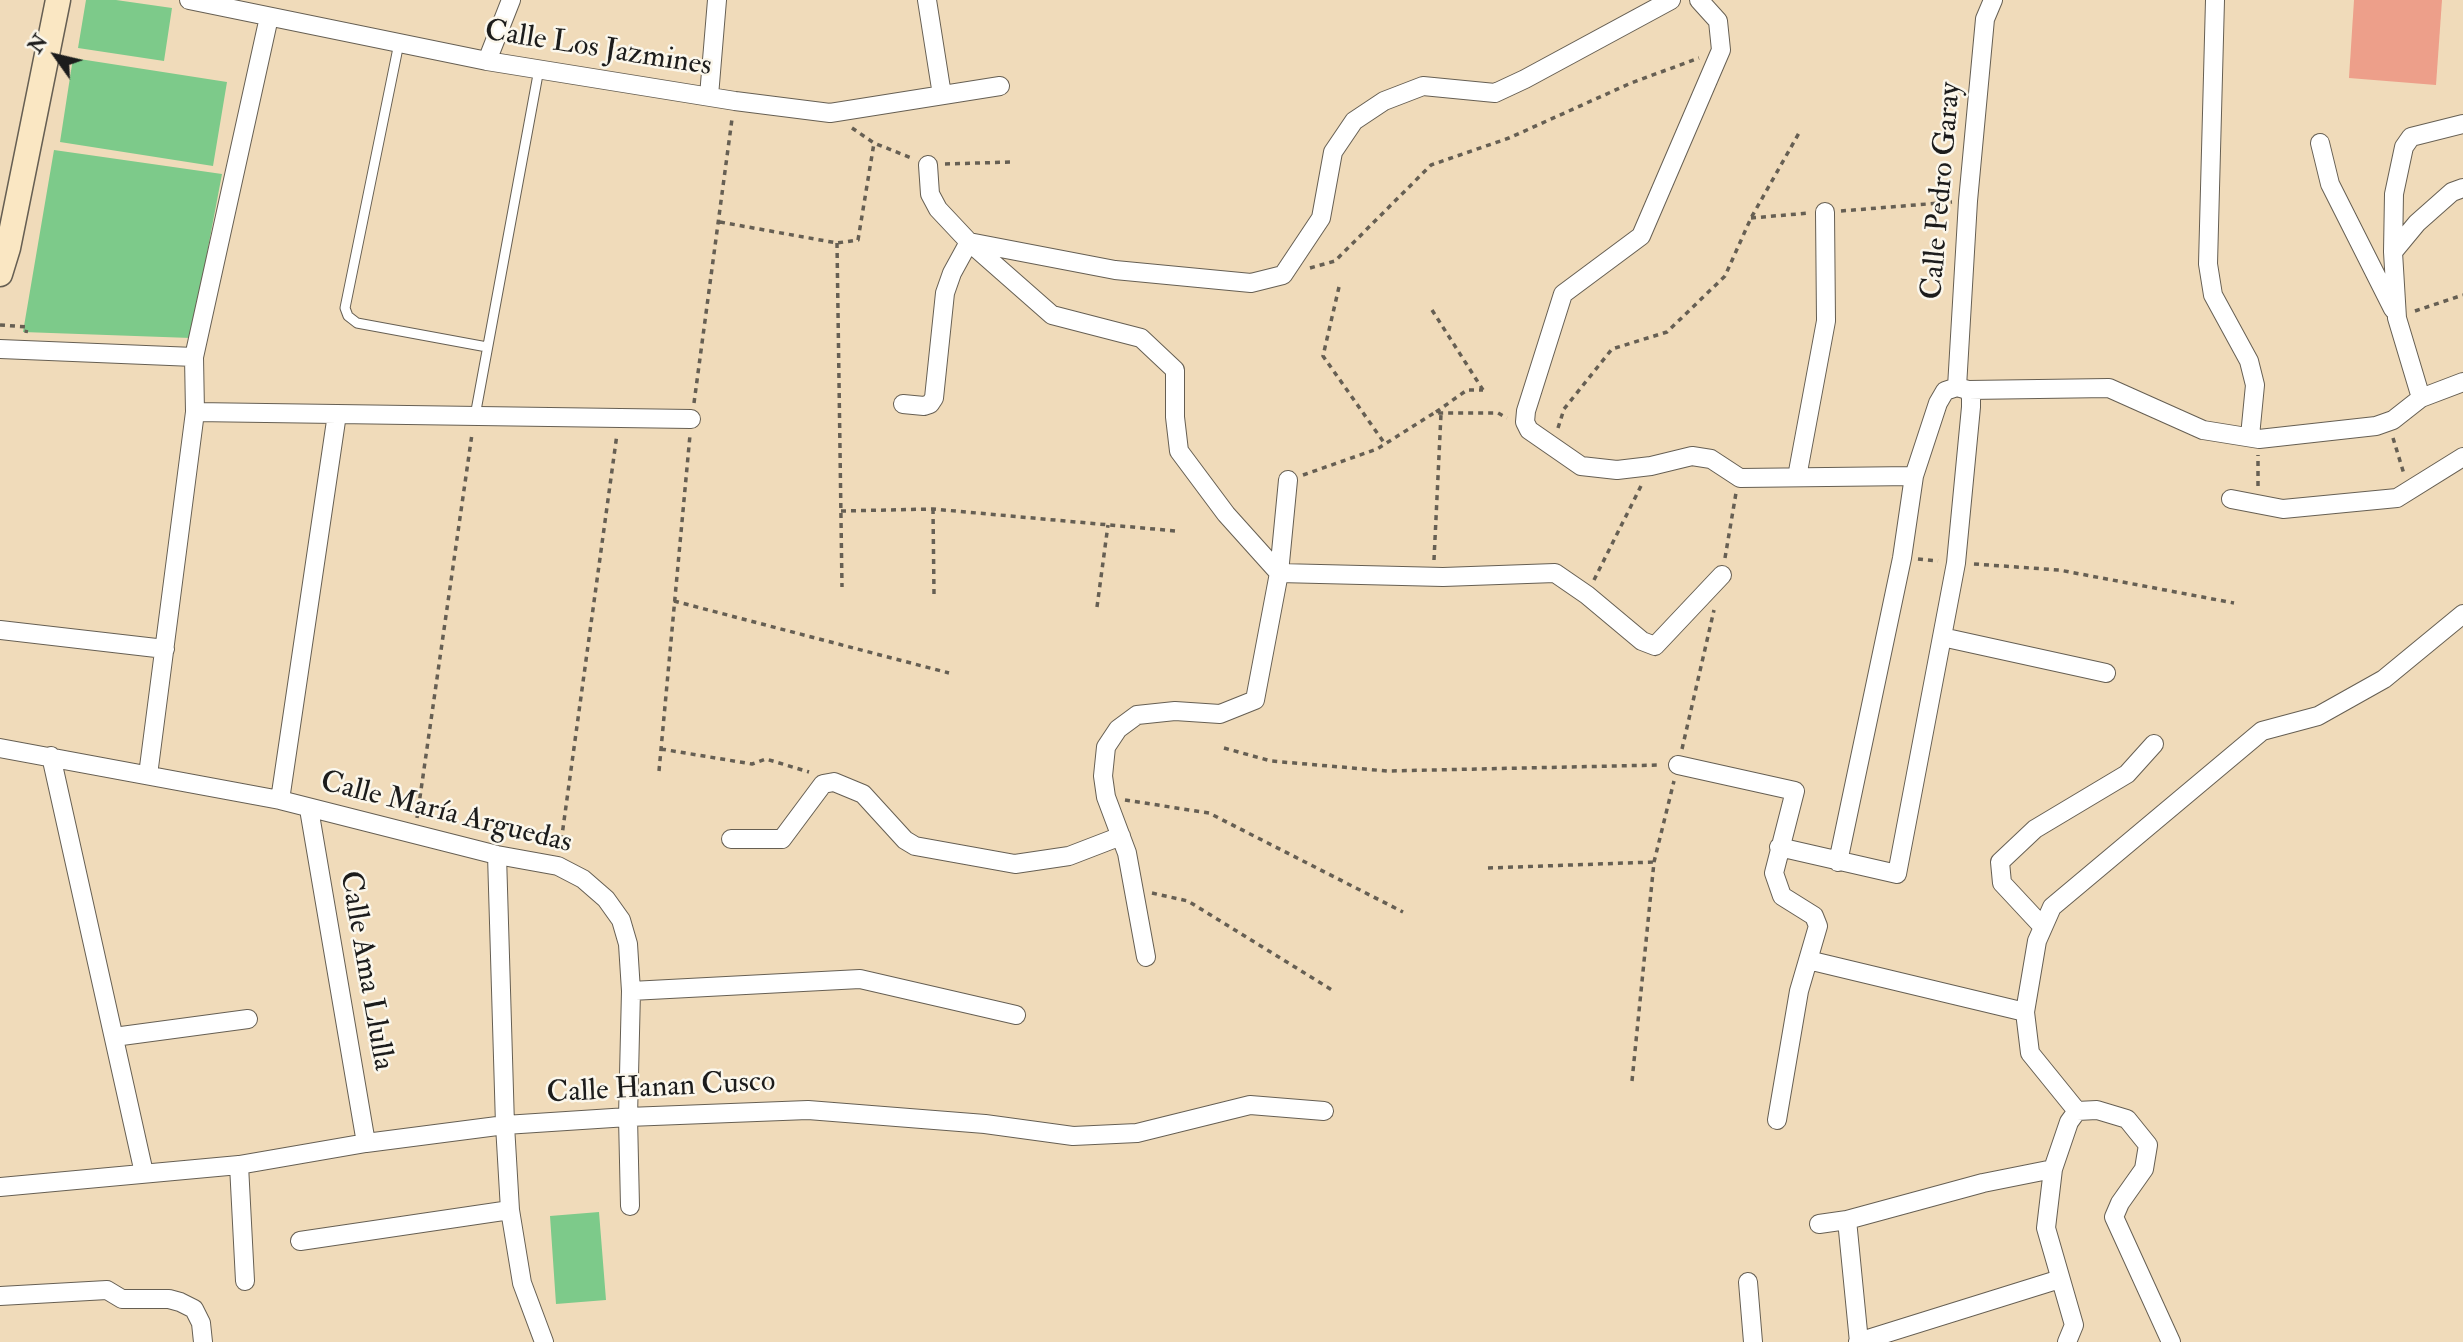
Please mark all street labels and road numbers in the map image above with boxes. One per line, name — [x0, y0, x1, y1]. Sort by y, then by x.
street label: Calle Los Jazmines — [482, 14, 714, 86]
street label: Calle Pedro Garay — [1916, 81, 1970, 301]
street label: Calle María Arguedas — [317, 765, 575, 863]
street label: Calle Ama Llulla — [330, 868, 400, 1074]
street label: Calle Hanan Cusco — [546, 1065, 776, 1113]

